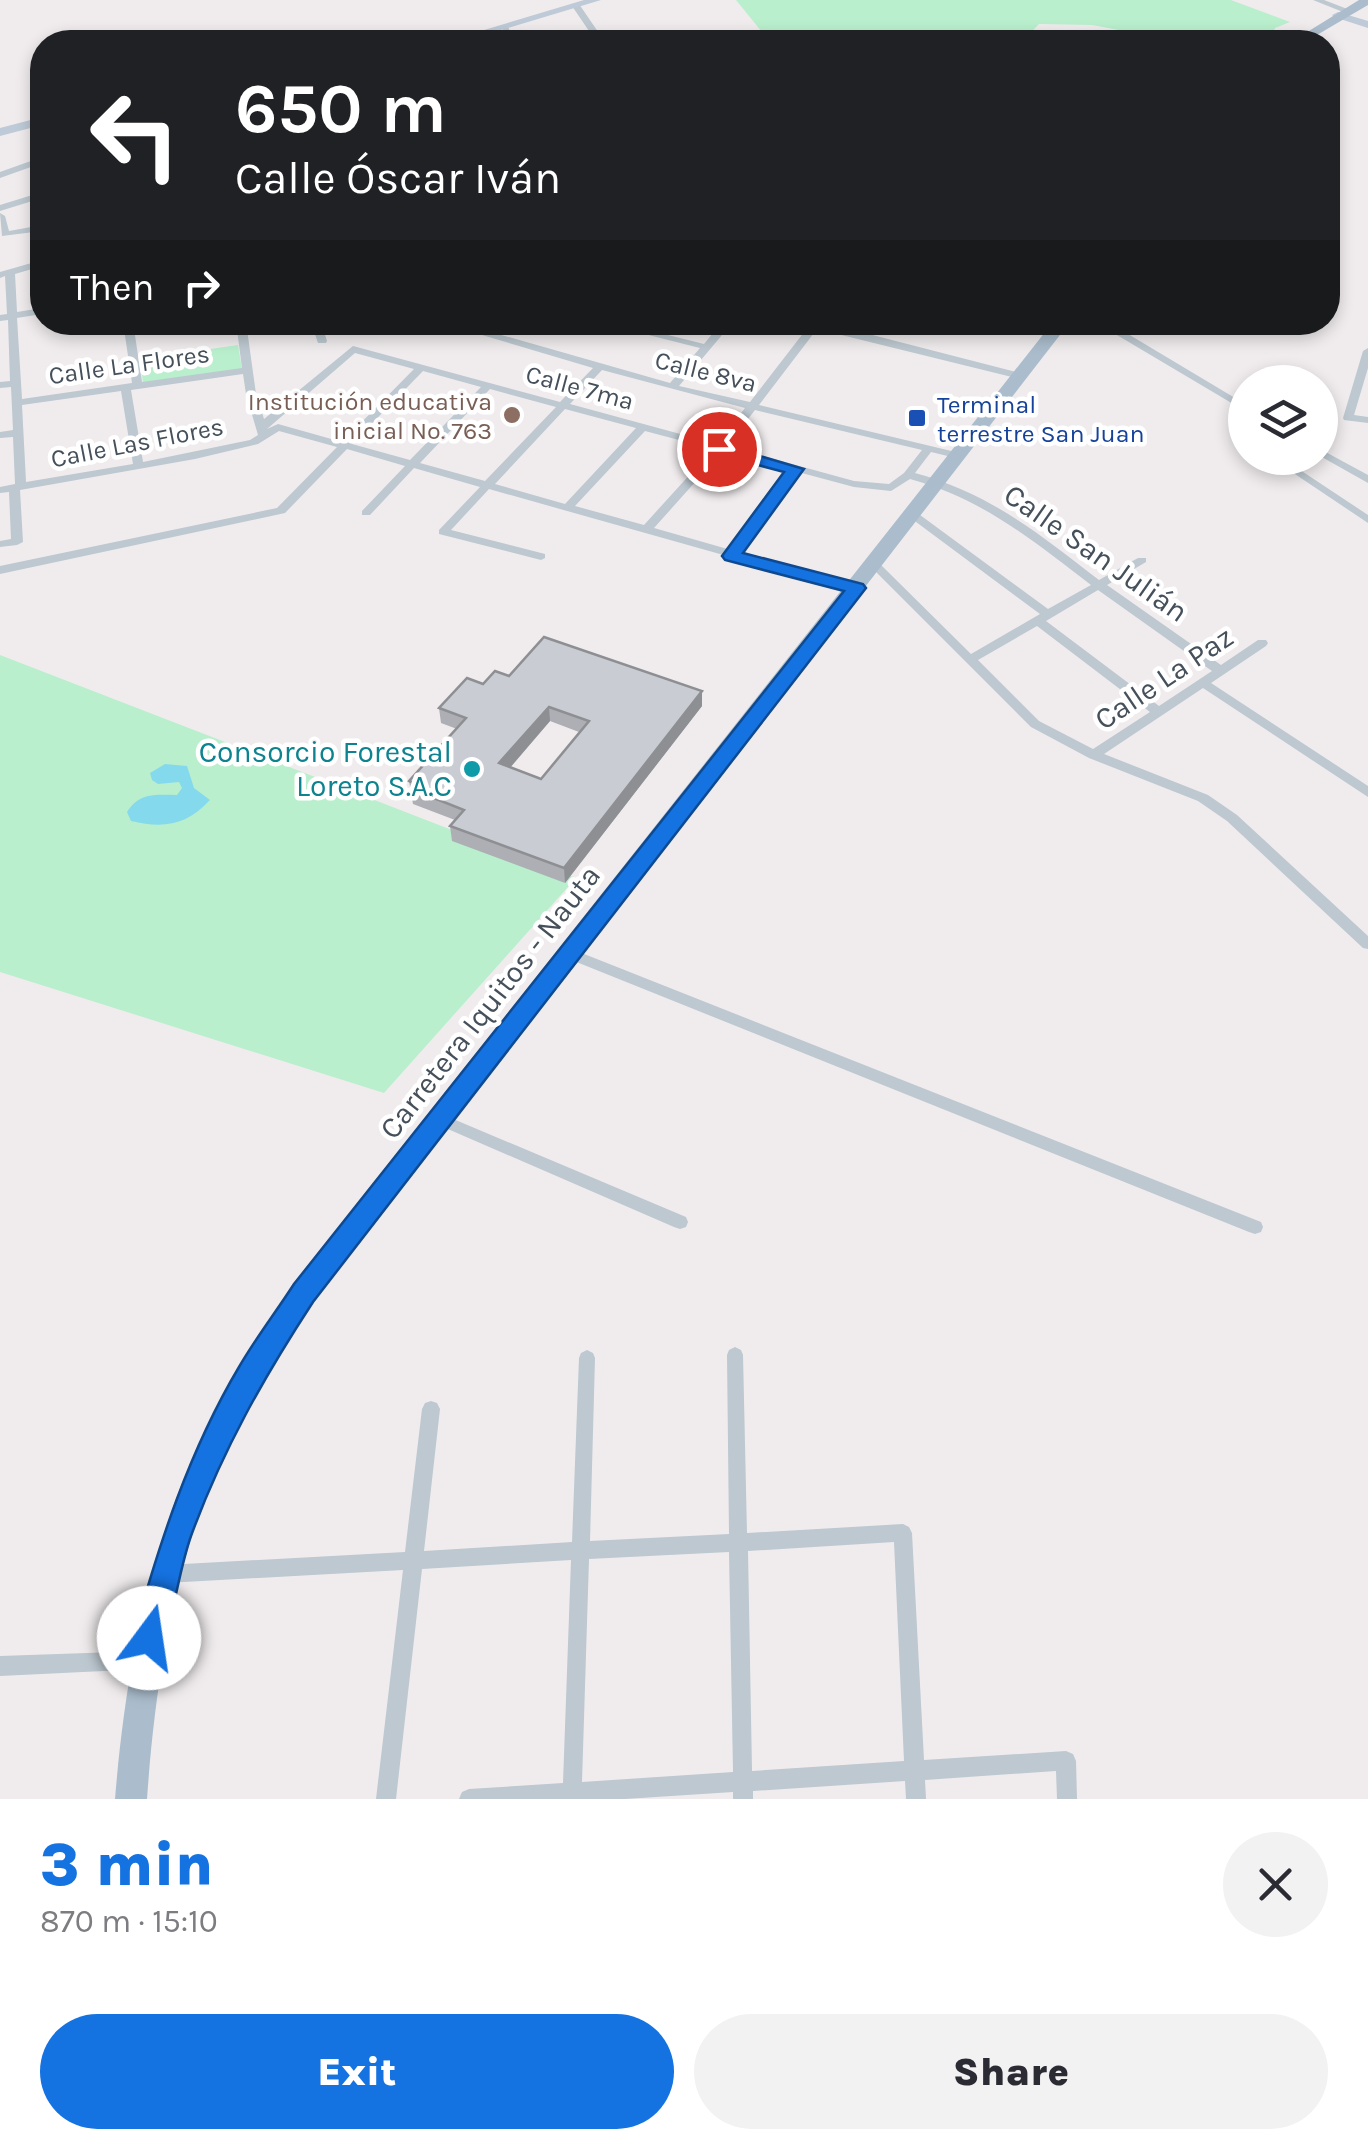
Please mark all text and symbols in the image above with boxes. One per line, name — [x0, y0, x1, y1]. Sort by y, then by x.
text: 650 m — [235, 68, 447, 150]
icon: left — [70, 70, 200, 200]
text: Calle Óscar Iván — [235, 152, 561, 204]
icon: right — [174, 260, 229, 315]
text: Then — [70, 265, 154, 310]
street label: Calle La Flores — [47, 339, 211, 390]
street label: Calle 8va — [652, 345, 760, 398]
street label: Calle 7ma — [523, 359, 637, 416]
map controls — [1228, 365, 1338, 475]
button: layers — [1228, 365, 1338, 475]
place label: Institución educativa inicial No. 763 — [248, 387, 492, 445]
place label: Terminal terrestre San Juan — [937, 390, 1144, 448]
marker: Institución educativa inicial No. 763 — [501, 404, 523, 426]
pin — [677, 407, 762, 492]
marker: Terminal terrestre San Juan — [906, 407, 928, 429]
street label: Calle Las Flores — [48, 412, 226, 473]
icon: arrive — [692, 422, 747, 477]
street label: Calle San Julián — [997, 476, 1195, 630]
street label: Calle La Paz — [1088, 619, 1240, 737]
place label: Consorcio Forestal Loreto S.A.C — [199, 734, 452, 804]
marker: Consorcio Forestal Loreto S.A.C — [461, 758, 483, 780]
street label: Carretera Iquitos - Nauta — [372, 858, 608, 1146]
position arrow — [97, 1586, 201, 1690]
text: 3 min — [40, 1830, 213, 1900]
button: close — [1223, 1832, 1328, 1937]
text: 870 m · 15:10 — [40, 1903, 218, 1940]
button: Exit — [40, 2014, 674, 2129]
button: Share — [694, 2014, 1328, 2129]

